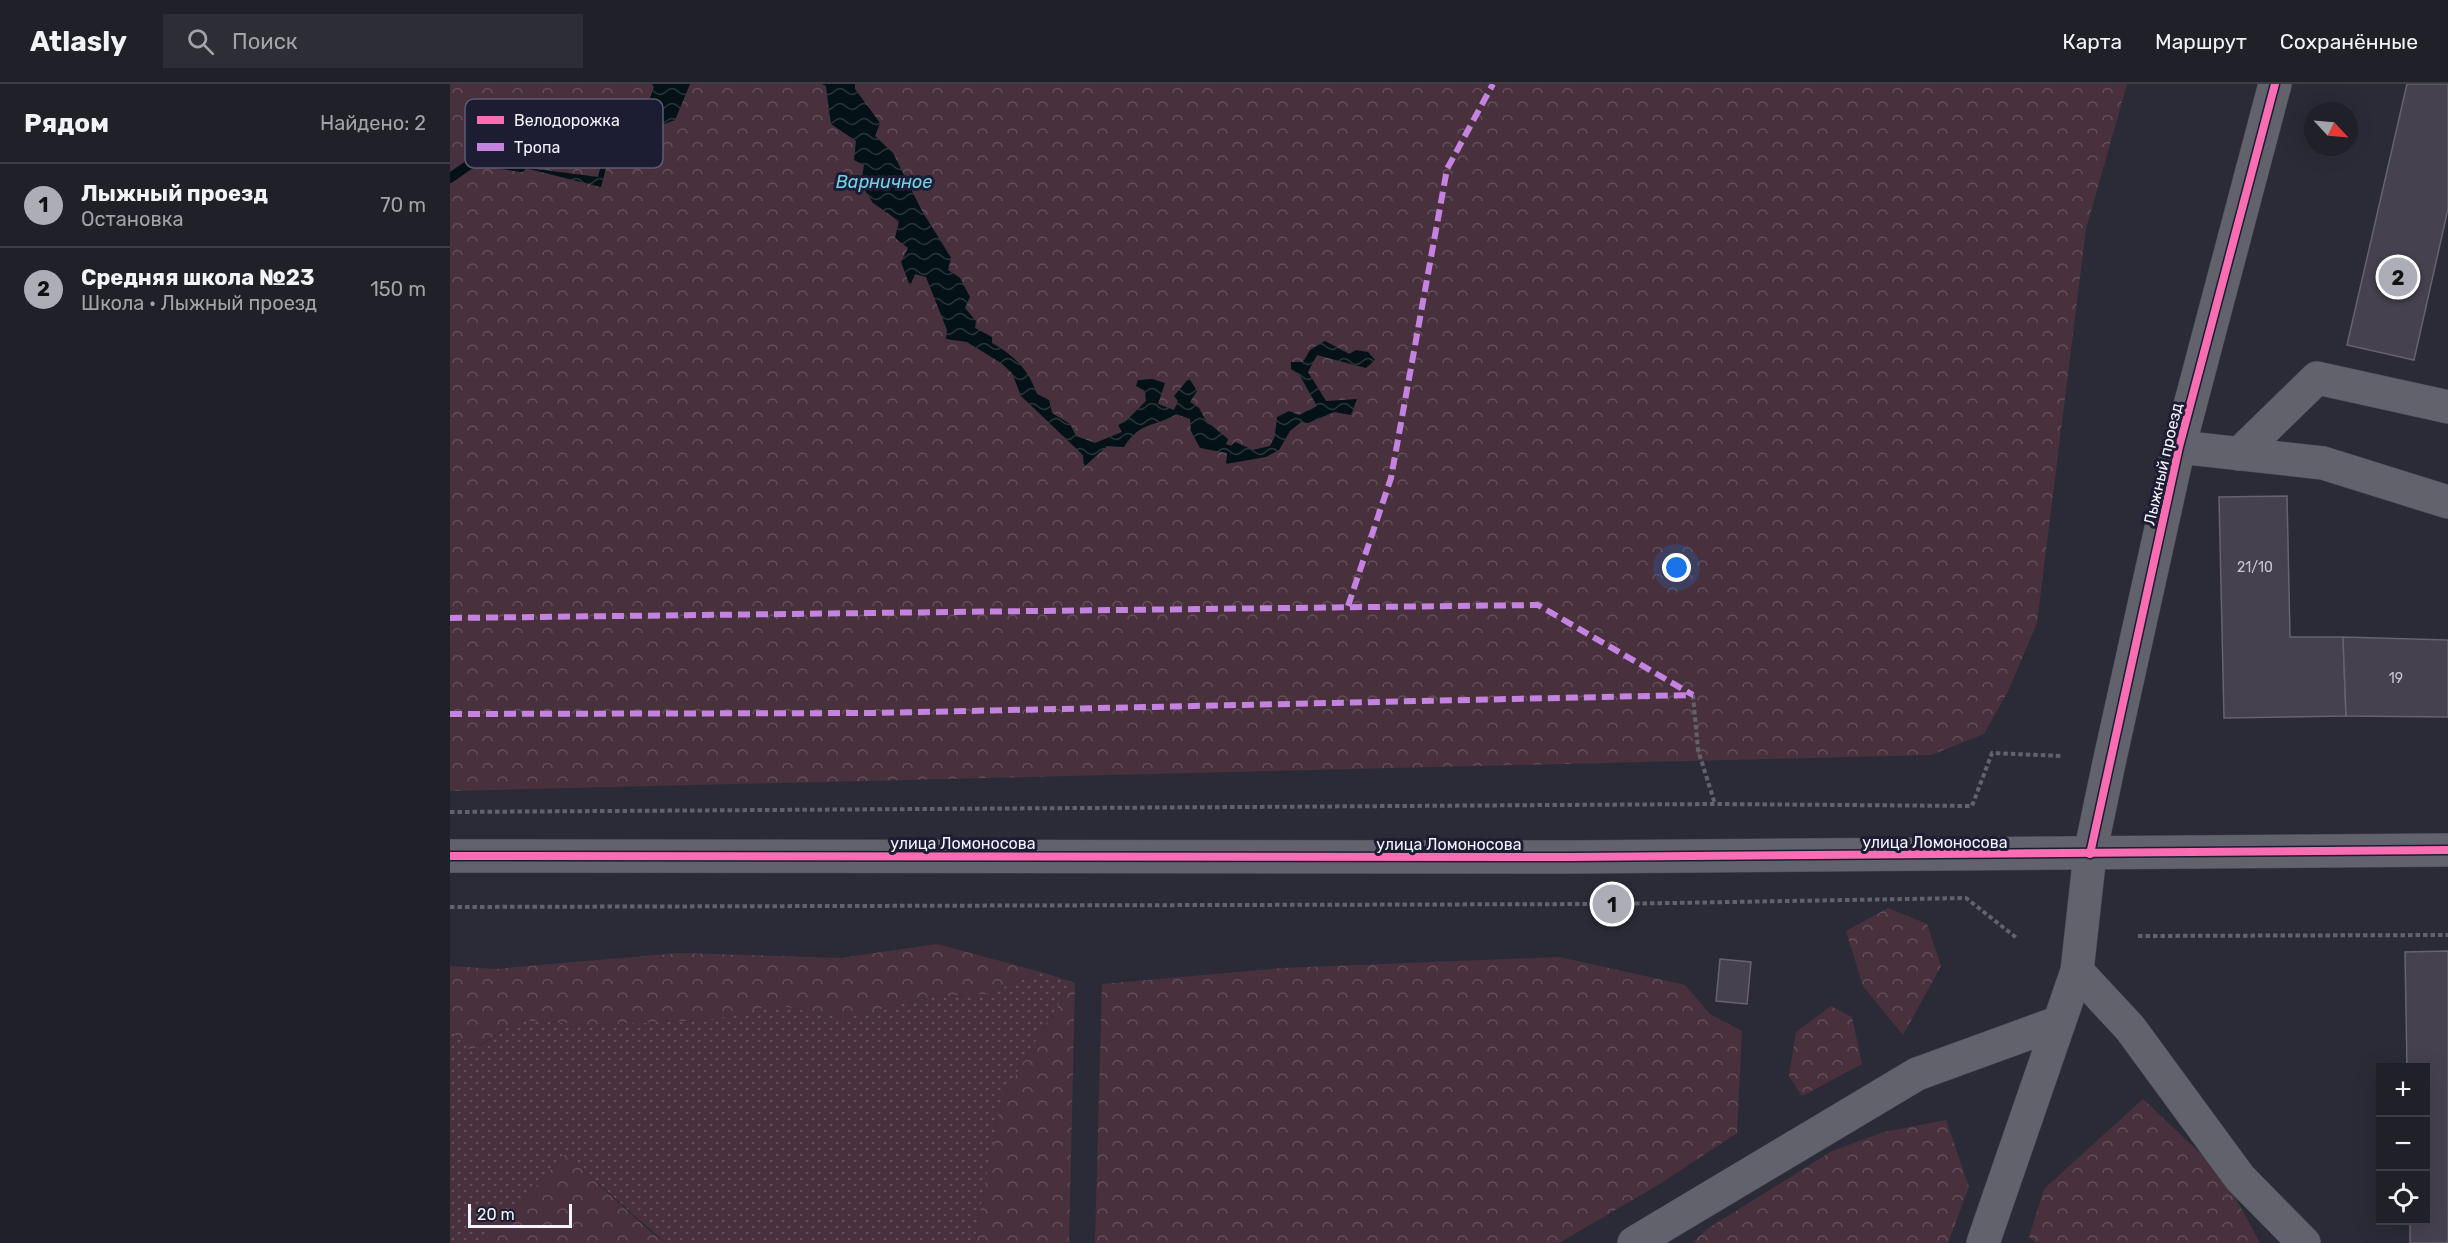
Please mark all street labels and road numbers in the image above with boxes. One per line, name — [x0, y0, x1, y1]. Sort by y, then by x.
street label: Лыжный проезд — [2140, 401, 2186, 527]
street label: улица Ломоносова — [1862, 833, 2008, 852]
street label: улица Ломоносова — [890, 834, 1036, 853]
street label: улица Ломоносова — [1376, 835, 1522, 854]

